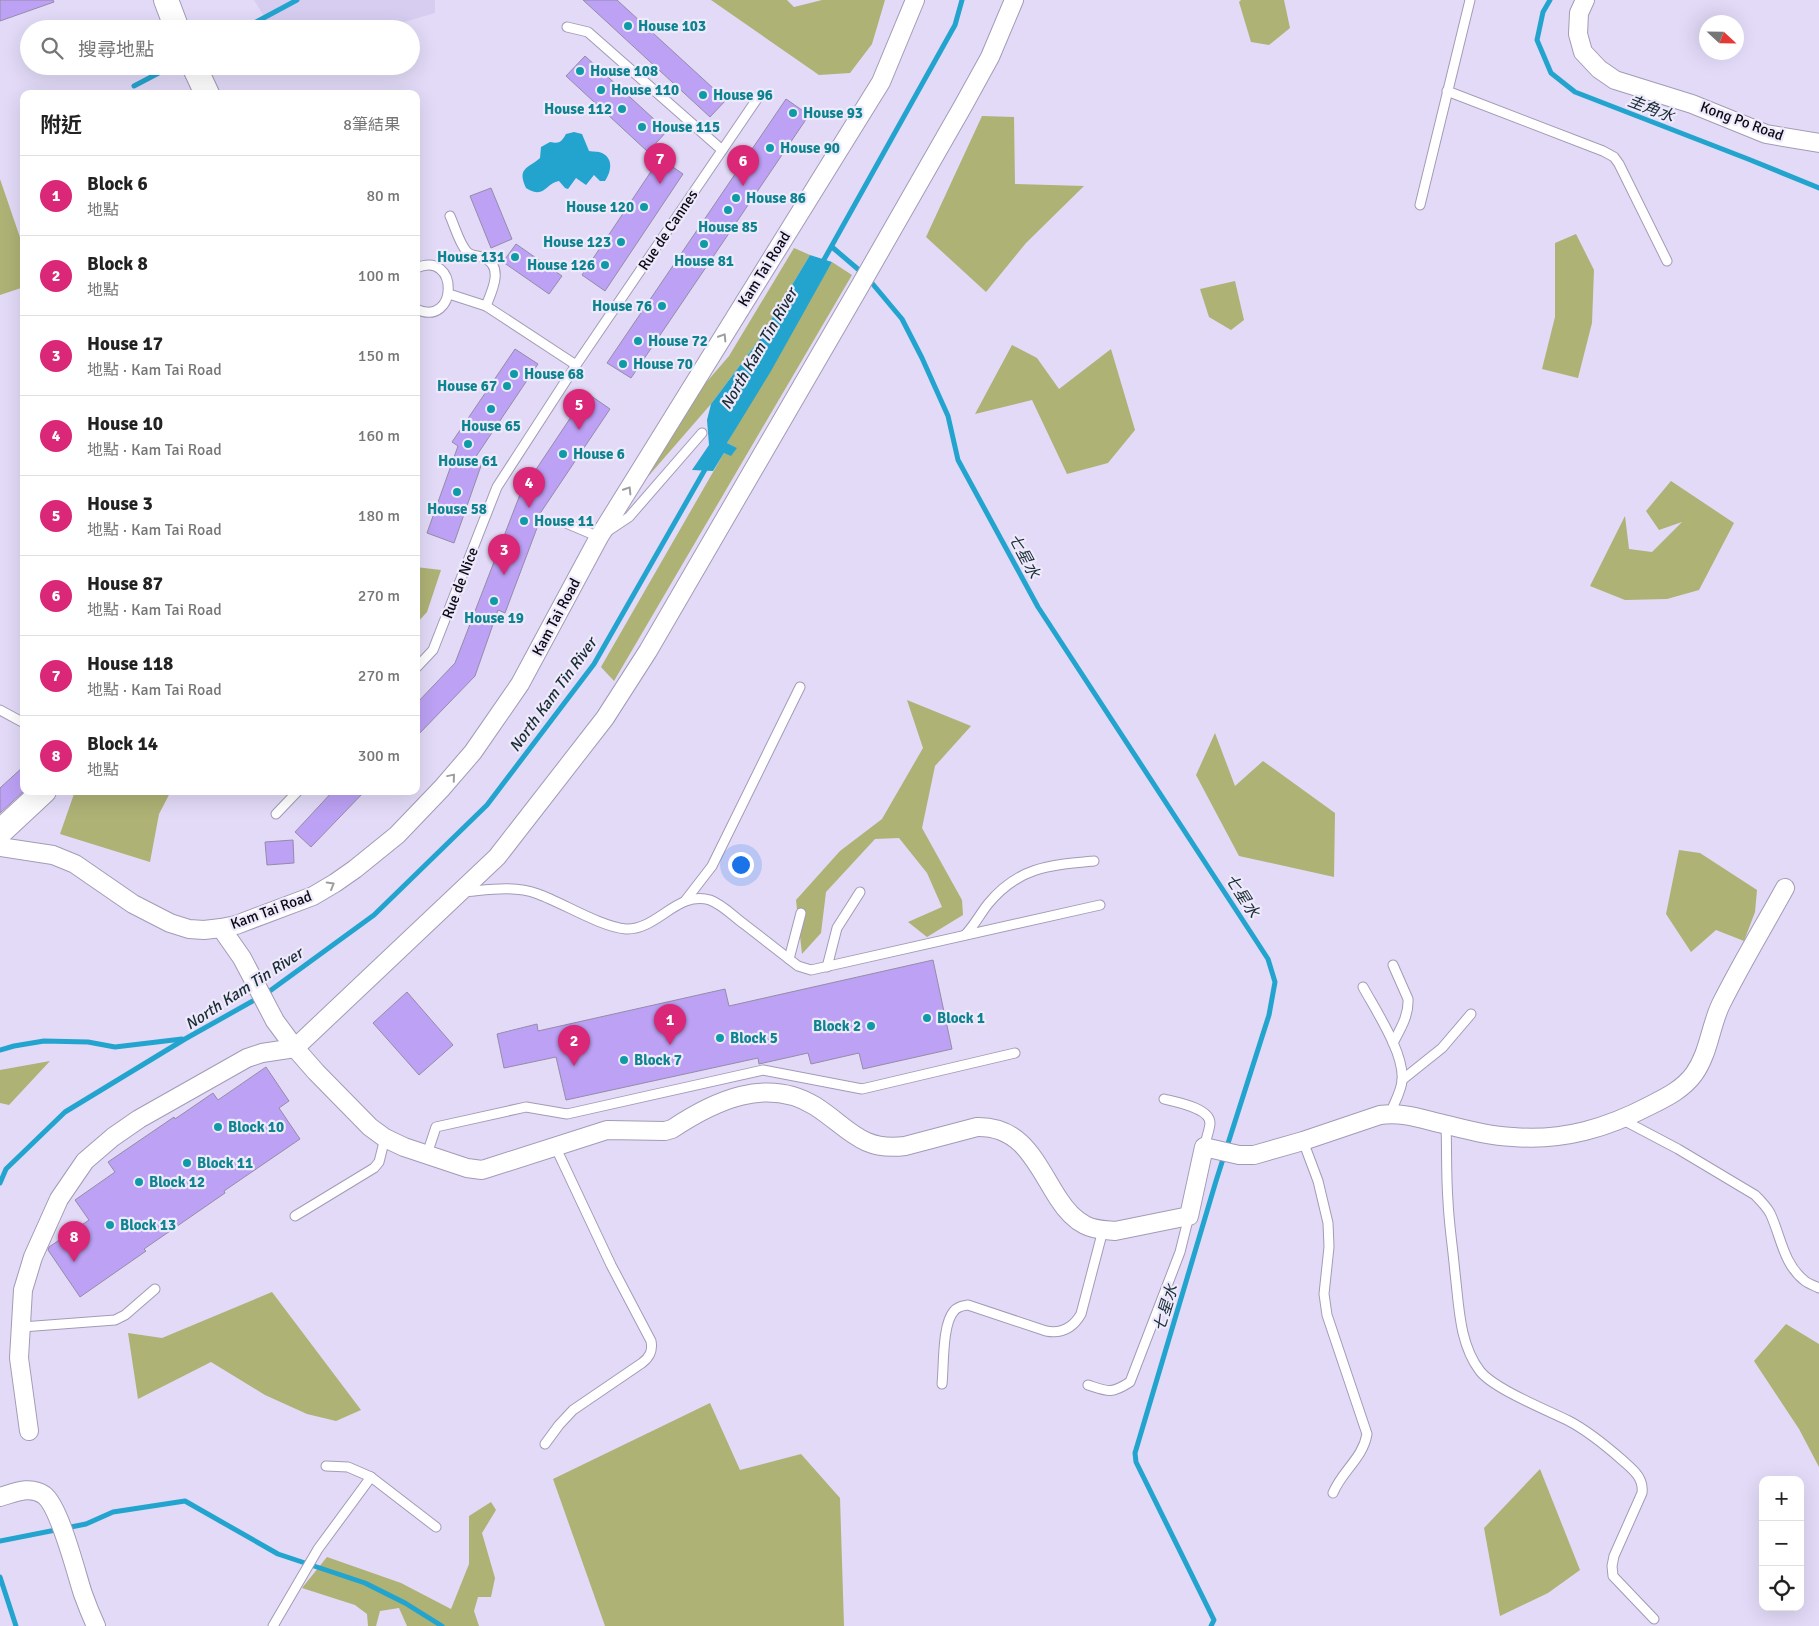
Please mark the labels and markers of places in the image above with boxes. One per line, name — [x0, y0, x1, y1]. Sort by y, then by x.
place label: House 103 — [638, 17, 706, 35]
marker: House 103 — [622, 20, 634, 32]
place label: House 108 — [590, 62, 658, 80]
marker: House 108 — [574, 65, 586, 77]
place label: House 110 — [611, 81, 679, 99]
marker: House 110 — [595, 84, 607, 96]
place label: House 96 — [713, 86, 773, 104]
marker: House 96 — [697, 89, 709, 101]
place label: House 112 — [544, 100, 612, 118]
marker: House 112 — [616, 103, 628, 115]
place label: House 93 — [803, 104, 863, 122]
marker: House 93 — [787, 107, 799, 119]
place label: House 115 — [652, 118, 720, 136]
marker: House 115 — [636, 121, 648, 133]
place label: House 90 — [780, 139, 840, 157]
marker: House 90 — [764, 142, 776, 154]
pin: 7 — [644, 143, 676, 184]
pin: 6 — [727, 145, 759, 186]
place label: House 86 — [746, 189, 806, 207]
marker: House 86 — [730, 192, 742, 204]
place label: House 120 — [566, 198, 634, 216]
marker: House 120 — [638, 201, 650, 213]
marker: House 85 — [722, 204, 734, 216]
place label: House 85 — [698, 218, 758, 236]
place label: House 123 — [543, 233, 611, 251]
marker: House 123 — [615, 236, 627, 248]
marker: House 81 — [698, 238, 710, 250]
place label: House 131 — [437, 248, 505, 266]
marker: House 131 — [509, 251, 521, 263]
place label: House 81 — [674, 252, 734, 270]
place label: House 126 — [527, 256, 595, 274]
marker: House 126 — [599, 259, 611, 271]
place label: House 76 — [592, 297, 652, 315]
marker: House 76 — [656, 300, 668, 312]
place label: House 72 — [648, 332, 708, 350]
marker: House 72 — [632, 335, 644, 347]
place label: House 70 — [633, 355, 693, 373]
marker: House 70 — [617, 358, 629, 370]
place label: House 68 — [524, 365, 584, 383]
marker: House 68 — [508, 368, 520, 380]
place label: House 67 — [437, 377, 497, 395]
marker: House 67 — [501, 380, 513, 392]
pin: 5 — [563, 389, 595, 430]
marker: House 65 — [485, 403, 497, 415]
place label: House 65 — [461, 417, 521, 435]
marker: House 61 — [462, 438, 474, 450]
place label: House 6 — [573, 445, 625, 463]
marker: House 6 — [557, 448, 569, 460]
place label: House 61 — [438, 452, 498, 470]
pin: 4 — [513, 467, 545, 508]
marker: House 58 — [451, 486, 463, 498]
place label: House 58 — [427, 500, 487, 518]
place label: House 11 — [534, 512, 594, 530]
marker: House 11 — [518, 515, 530, 527]
pin: 3 — [488, 534, 520, 575]
marker: House 19 — [488, 595, 500, 607]
place label: House 19 — [464, 609, 524, 627]
pin: 1 — [654, 1004, 686, 1045]
place label: Block 1 — [937, 1009, 985, 1027]
marker: Block 1 — [921, 1012, 933, 1024]
place label: Block 2 — [813, 1017, 861, 1035]
marker: Block 2 — [865, 1020, 877, 1032]
pin: 2 — [558, 1025, 590, 1066]
place label: Block 5 — [730, 1029, 778, 1047]
marker: Block 5 — [714, 1032, 726, 1044]
place label: Block 7 — [634, 1051, 682, 1069]
marker: Block 7 — [618, 1054, 630, 1066]
place label: Block 10 — [228, 1118, 284, 1136]
marker: Block 10 — [212, 1121, 224, 1133]
place label: Block 11 — [197, 1154, 253, 1172]
marker: Block 11 — [181, 1157, 193, 1169]
place label: Block 12 — [149, 1173, 205, 1191]
marker: Block 12 — [133, 1176, 145, 1188]
place label: Block 13 — [120, 1216, 176, 1234]
marker: Block 13 — [104, 1219, 116, 1231]
pin: 8 — [58, 1221, 90, 1262]

